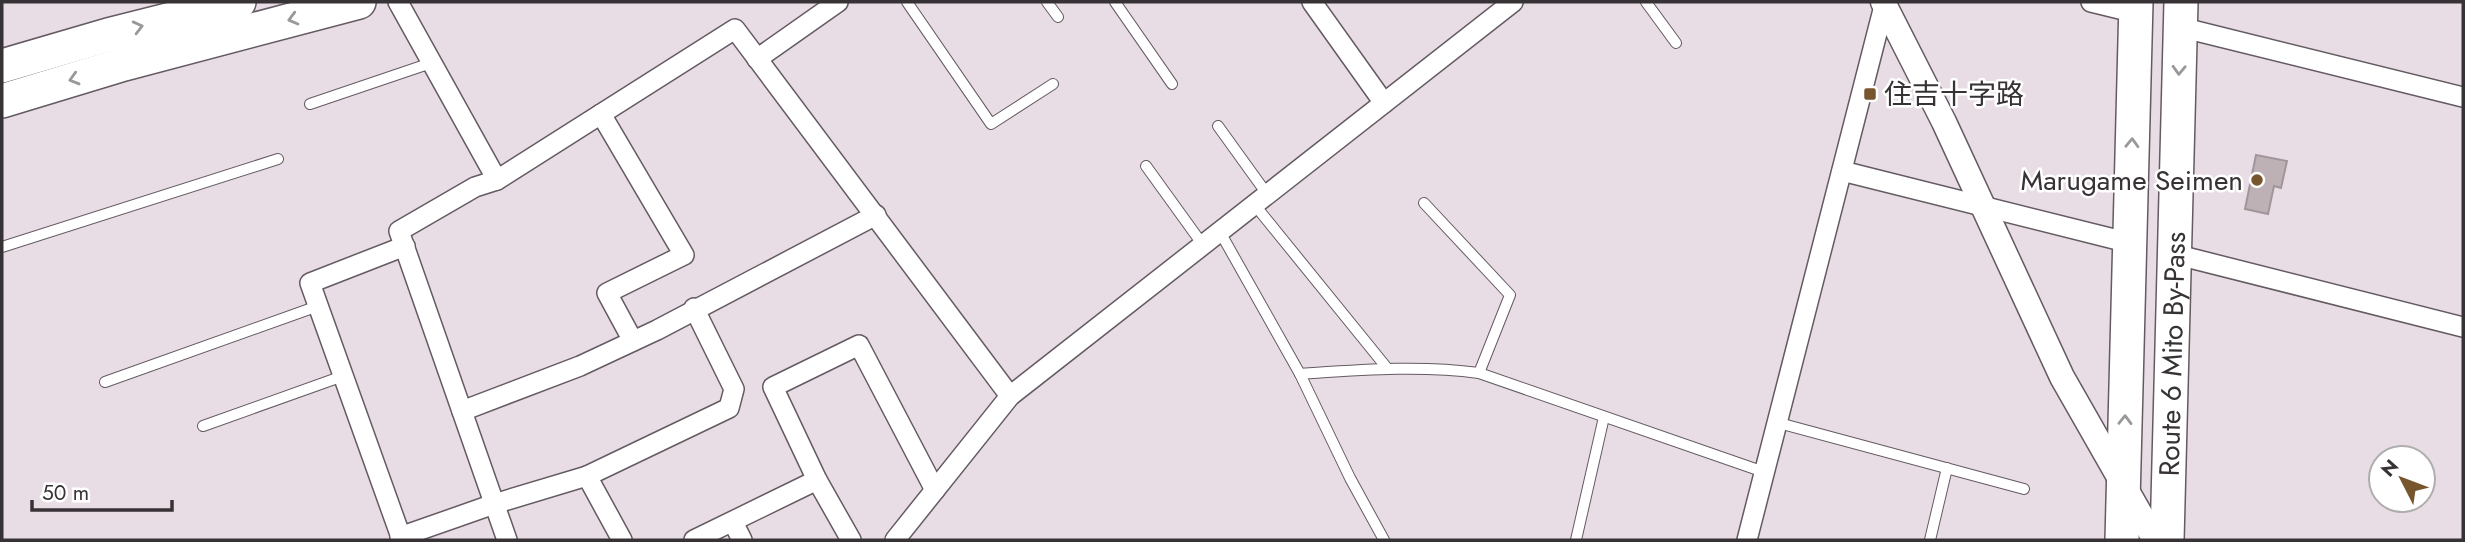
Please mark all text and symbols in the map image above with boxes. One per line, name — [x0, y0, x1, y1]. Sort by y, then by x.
one-way arrow — [288, 11, 300, 25]
one-way arrow — [132, 21, 144, 35]
one-way arrow — [2171, 65, 2187, 76]
one-way arrow — [68, 71, 80, 86]
place label: 住吉十字路 — [1884, 74, 2024, 115]
marker: 住吉十字路 — [1862, 86, 1878, 102]
one-way arrow — [2125, 138, 2140, 149]
place label: Marugame Seimen — [2020, 160, 2243, 201]
marker: Marugame Seimen — [2249, 172, 2265, 188]
street label: Route 6 Mito By-Pass — [2148, 231, 2196, 477]
one-way arrow — [2118, 414, 2133, 425]
north arrow — [2367, 444, 2437, 514]
text: N — [2375, 453, 2405, 483]
scale bar — [32, 468, 172, 512]
text: 50 m — [42, 478, 89, 508]

